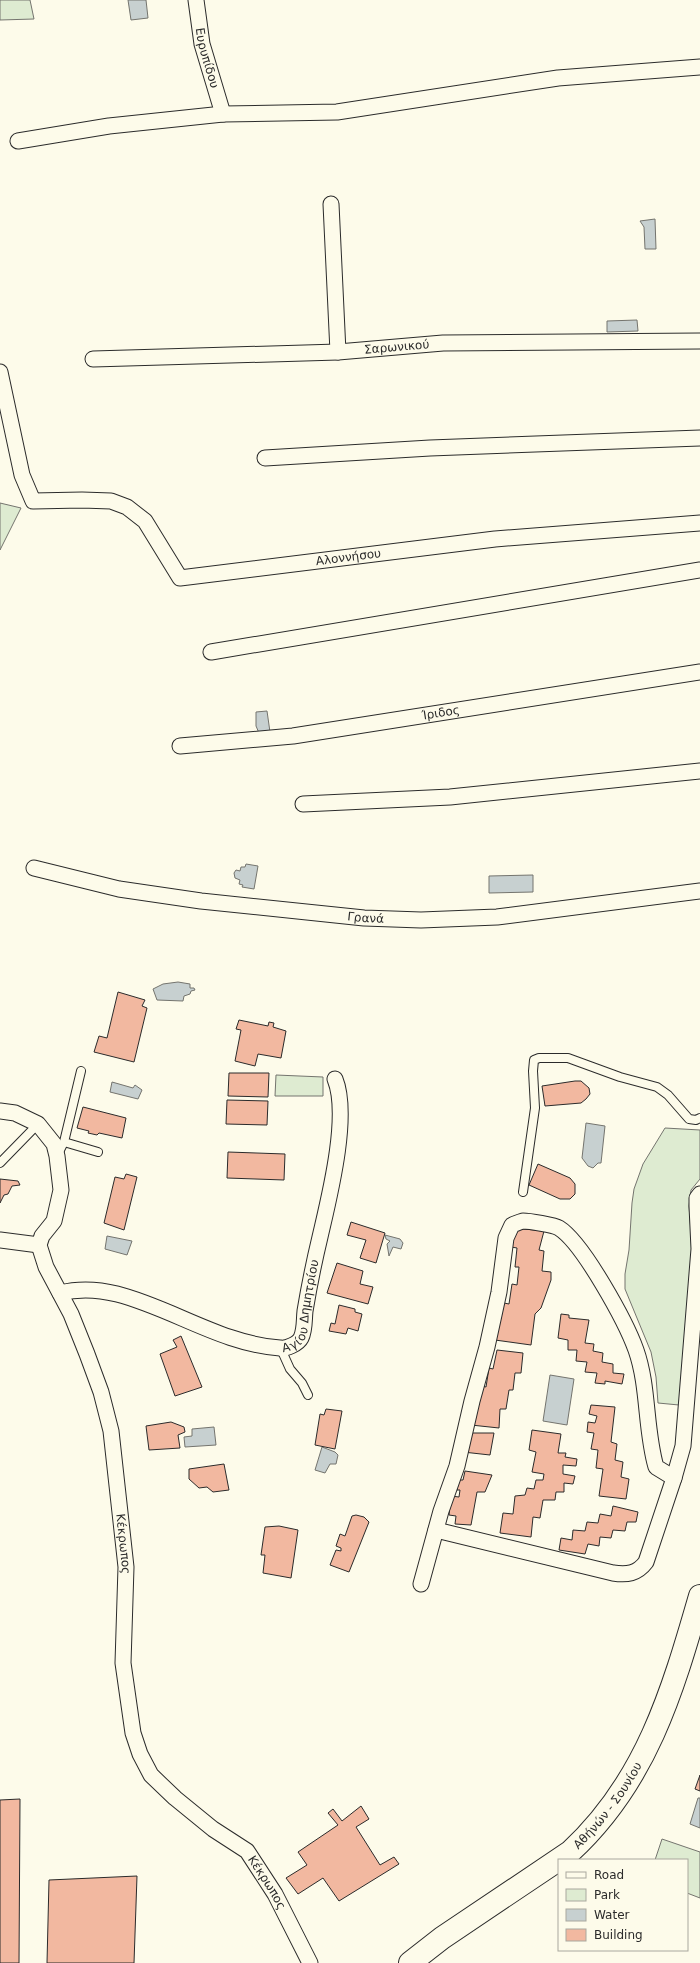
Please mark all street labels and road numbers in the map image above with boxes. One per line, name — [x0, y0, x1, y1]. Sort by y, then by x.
street label: Ευρυπίδου — [193, 27, 222, 90]
street label: Σαρωνικού — [364, 337, 430, 357]
street label: Αλοννήσου — [315, 546, 382, 568]
street label: Ίριδος — [420, 703, 461, 723]
street label: Γρανά — [347, 909, 384, 926]
street label: Αγίου Δημητρίου — [281, 1258, 322, 1355]
street label: Κέκρωπος — [113, 1513, 133, 1574]
street label: Αθήνών - Σουνίου — [571, 1760, 645, 1852]
street label: Κέκρωπος — [245, 1853, 289, 1912]

